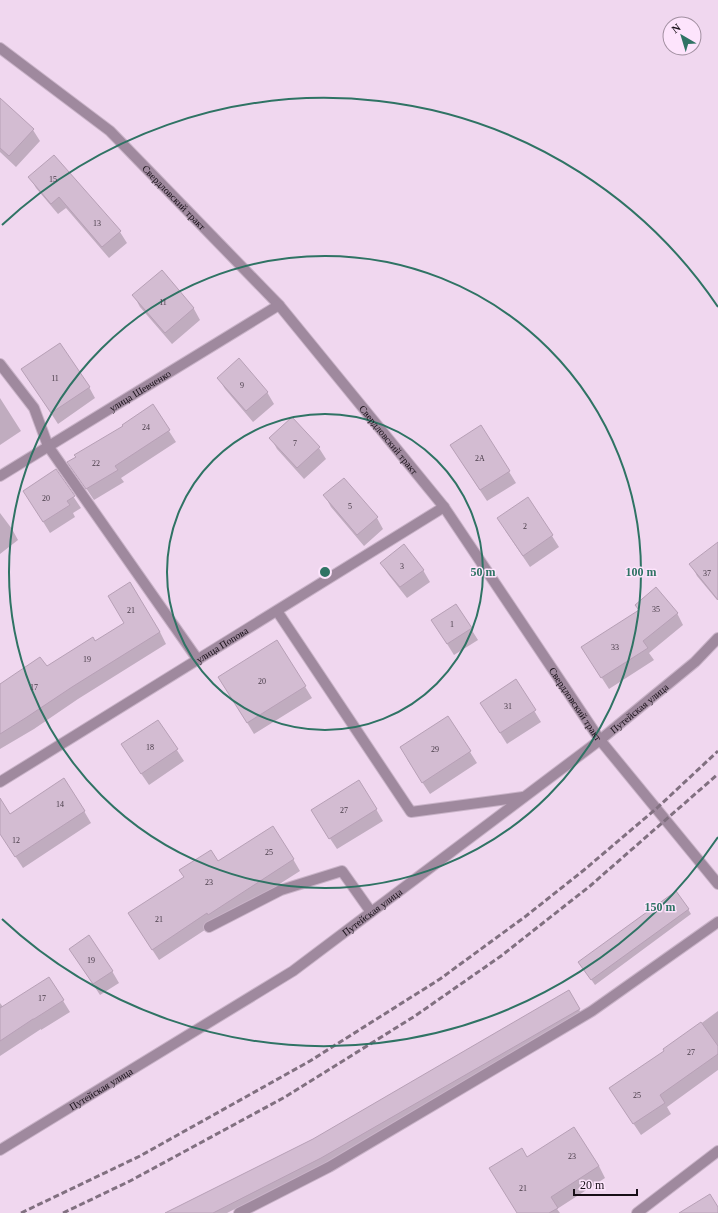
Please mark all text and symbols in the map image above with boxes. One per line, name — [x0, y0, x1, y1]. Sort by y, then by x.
north arrow — [662, 16, 702, 56]
text: N — [669, 21, 683, 35]
street label: Свердловский тракт — [140, 163, 208, 233]
house number: 15 — [49, 175, 57, 184]
house number: 13 — [93, 219, 101, 228]
house number: 11 — [159, 298, 167, 307]
street label: улица Шевченко — [107, 368, 173, 414]
house number: 11 — [51, 374, 59, 383]
house number: 9 — [240, 381, 244, 390]
street label: Свердловский тракт — [357, 403, 420, 477]
house number: 24 — [142, 423, 150, 432]
house number: 7 — [293, 439, 297, 448]
house number: 2А — [475, 454, 485, 463]
house number: 22 — [92, 459, 100, 468]
house number: 20 — [42, 494, 50, 503]
house number: 5 — [348, 502, 352, 511]
house number: 2 — [523, 522, 527, 531]
house number: 3 — [400, 562, 404, 571]
centre of rings — [318, 565, 332, 579]
text: 50 m — [471, 565, 496, 579]
text: 100 m — [626, 565, 657, 579]
house number: 37 — [703, 569, 711, 578]
house number: 35 — [652, 605, 660, 614]
house number: 21 — [127, 606, 135, 615]
house number: 1 — [450, 620, 454, 629]
street label: улица Попова — [194, 625, 251, 665]
house number: 33 — [611, 643, 619, 652]
house number: 19 — [83, 655, 91, 664]
street label: Свердловский тракт — [547, 665, 604, 743]
house number: 20 — [258, 677, 266, 686]
street label: Путейская улица — [608, 681, 671, 735]
house number: 17 — [30, 683, 38, 692]
house number: 31 — [504, 702, 512, 711]
house number: 18 — [146, 743, 154, 752]
house number: 29 — [431, 745, 439, 754]
house number: 14 — [56, 800, 64, 809]
house number: 27 — [340, 806, 348, 815]
house number: 12 — [12, 836, 20, 845]
house number: 25 — [265, 848, 273, 857]
house number: 23 — [205, 878, 213, 887]
street label: Путейская улица — [340, 886, 405, 938]
text: 150 m — [645, 900, 676, 914]
house number: 21 — [155, 915, 163, 924]
house number: 19 — [87, 956, 95, 965]
house number: 17 — [38, 994, 46, 1003]
house number: 27 — [687, 1048, 695, 1057]
street label: Путейская улица — [67, 1065, 135, 1112]
house number: 25 — [633, 1091, 641, 1100]
house number: 23 — [568, 1152, 576, 1161]
scale bar — [574, 1171, 637, 1197]
text: 20 m — [580, 1178, 605, 1192]
house number: 21 — [519, 1184, 527, 1193]

